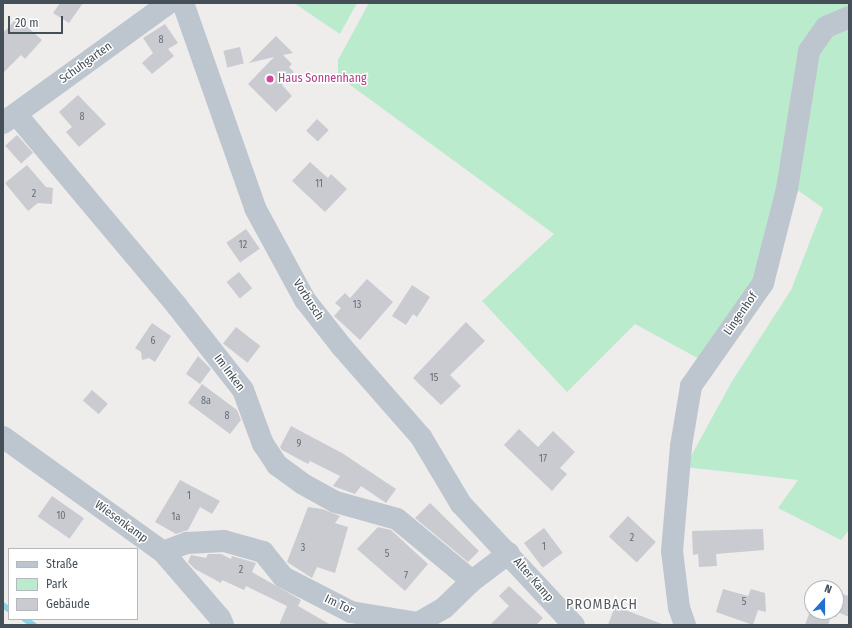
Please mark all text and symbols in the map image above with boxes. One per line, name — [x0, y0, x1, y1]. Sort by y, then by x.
scale bar — [10, 8, 65, 34]
text: 20 m — [15, 16, 39, 30]
house number: 8 — [159, 35, 163, 47]
street label: Schuhgarten — [57, 39, 115, 87]
place label: Haus Sonnenhang — [278, 72, 367, 86]
marker: Haus Sonnenhang — [265, 74, 275, 84]
house number: 8 — [80, 112, 84, 124]
house number: 11 — [315, 179, 323, 191]
house number: 2 — [32, 189, 36, 201]
house number: 12 — [239, 240, 247, 252]
street label: Vorbusch — [290, 277, 326, 323]
street label: Lingenhof — [721, 290, 761, 338]
house number: 13 — [353, 300, 361, 312]
house number: 6 — [151, 336, 155, 348]
street label: Im Inken — [210, 352, 248, 394]
house number: 15 — [430, 373, 438, 385]
house number: 8a — [201, 396, 211, 408]
house number: 8 — [225, 411, 229, 423]
house number: 9 — [297, 439, 301, 451]
house number: 17 — [539, 454, 547, 466]
house number: 1 — [187, 491, 191, 503]
street label: Wiesenkamp — [92, 498, 150, 546]
house number: 10 — [56, 511, 66, 523]
house number: 1a — [172, 512, 180, 524]
house number: 2 — [630, 533, 634, 545]
house number: 1 — [542, 542, 546, 554]
house number: 3 — [301, 543, 305, 555]
legend — [8, 548, 138, 620]
house number: 5 — [385, 549, 389, 561]
street label: Alter Kamp — [510, 555, 556, 605]
text: Straße — [46, 557, 78, 571]
house number: 2 — [239, 565, 243, 577]
house number: 7 — [404, 571, 408, 583]
text: Park — [46, 577, 67, 591]
north arrow — [804, 580, 844, 620]
text: N — [823, 582, 834, 597]
street label: Im Tor — [322, 592, 356, 618]
text: Gebäude — [46, 597, 90, 611]
district label: PROMBACH — [566, 597, 638, 613]
house number: 5 — [742, 597, 746, 609]

